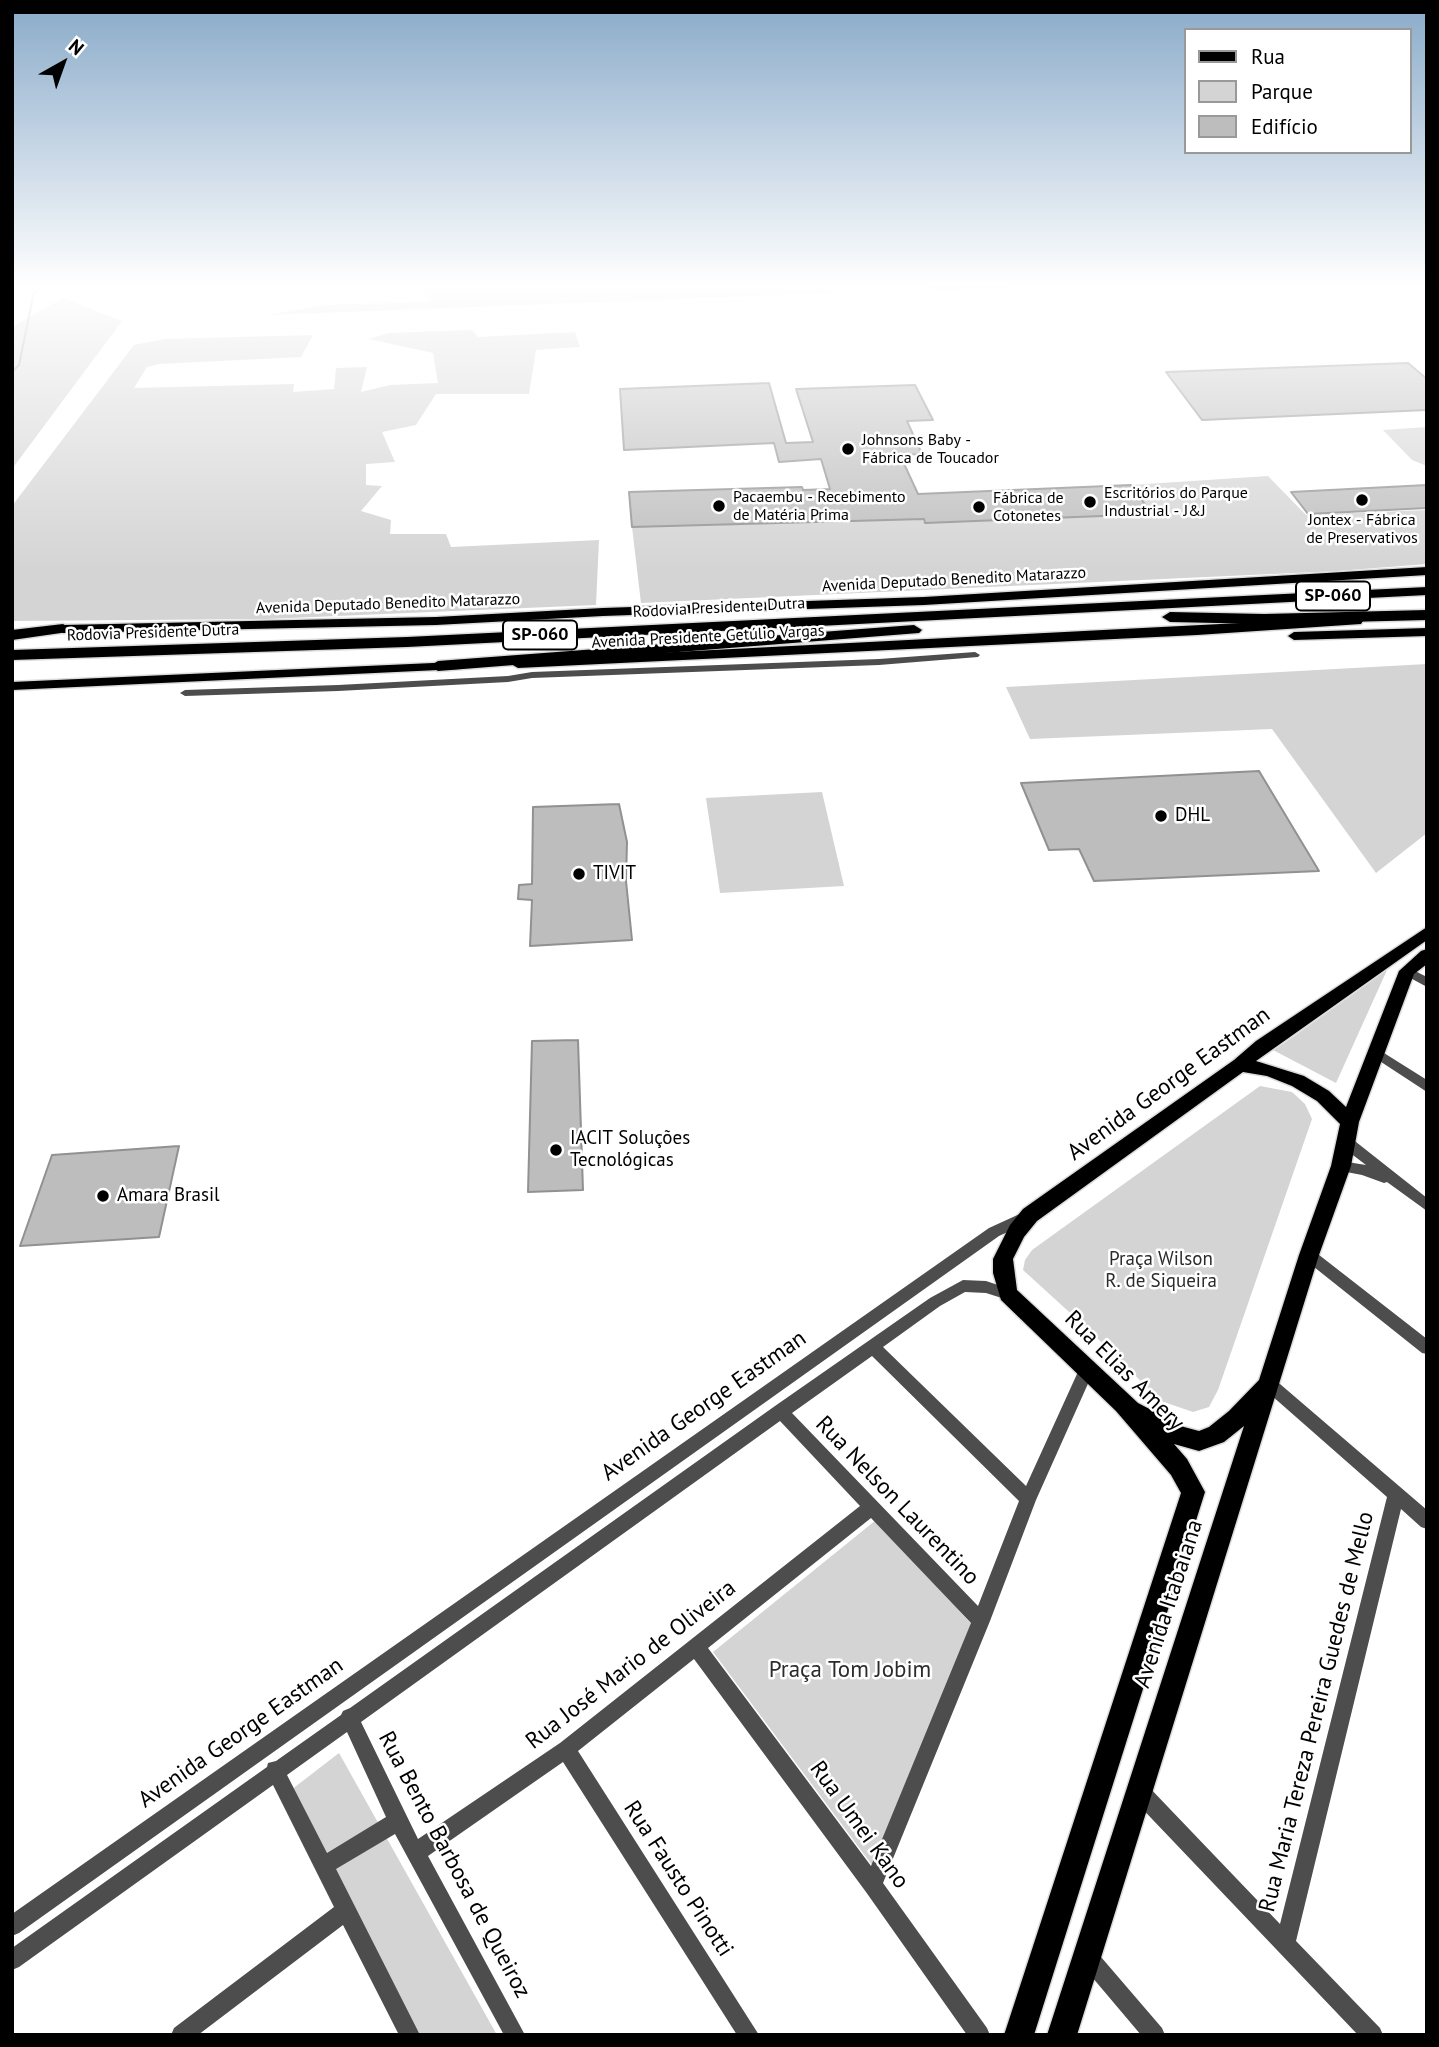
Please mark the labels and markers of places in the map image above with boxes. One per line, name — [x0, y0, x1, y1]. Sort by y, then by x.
place label: Johnsons Baby - Fábrica de Toucador — [862, 430, 999, 468]
marker: Johnsons Baby - Fábrica de Toucador — [840, 441, 856, 457]
place label: Escritórios do Parque Industrial - J&J — [1104, 483, 1248, 521]
place label: Pacaembu - Recebimento de Matéria Prima — [733, 487, 905, 525]
place label: Fábrica de Cotonetes — [993, 488, 1064, 526]
marker: Jontex - Fábrica de Preservativos — [1354, 492, 1370, 508]
marker: Escritórios do Parque Industrial - J&J — [1082, 494, 1098, 510]
marker: Pacaembu - Recebimento de Matéria Prima — [711, 498, 727, 514]
marker: Fábrica de Cotonetes — [971, 499, 987, 515]
place label: Jontex - Fábrica de Preservativos — [1306, 510, 1418, 548]
place label: DHL — [1175, 805, 1210, 827]
marker: DHL — [1153, 808, 1169, 824]
place label: TIVIT — [593, 863, 636, 885]
marker: TIVIT — [571, 866, 587, 882]
place label: IACIT Soluções Tecnológicas — [570, 1128, 690, 1172]
marker: IACIT Soluções Tecnológicas — [548, 1142, 564, 1158]
place label: Amara Brasil — [117, 1185, 220, 1207]
marker: Amara Brasil — [95, 1188, 111, 1204]

